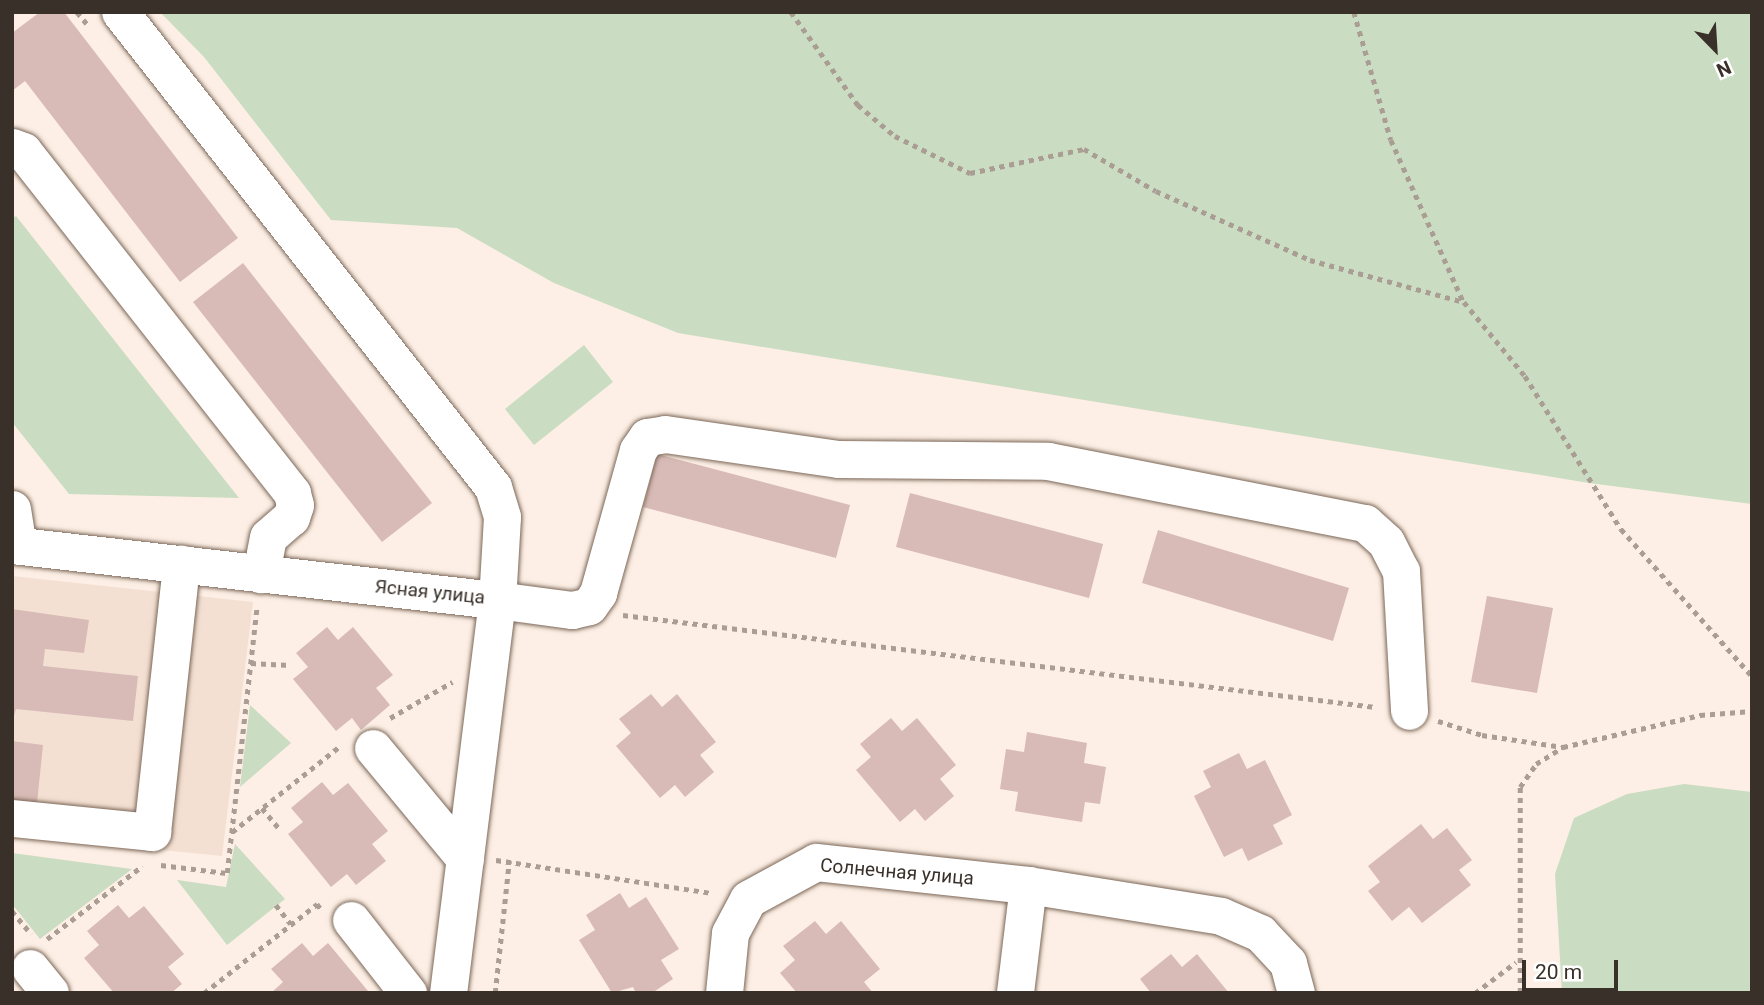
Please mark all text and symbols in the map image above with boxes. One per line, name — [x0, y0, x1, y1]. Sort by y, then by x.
north arrow — [1680, 14, 1750, 84]
text: N — [1713, 55, 1735, 82]
street label: Ясная улица — [374, 575, 486, 609]
street label: Солнечная улица — [819, 854, 975, 890]
scale bar — [1526, 946, 1622, 990]
text: 20 m — [1535, 960, 1582, 984]

